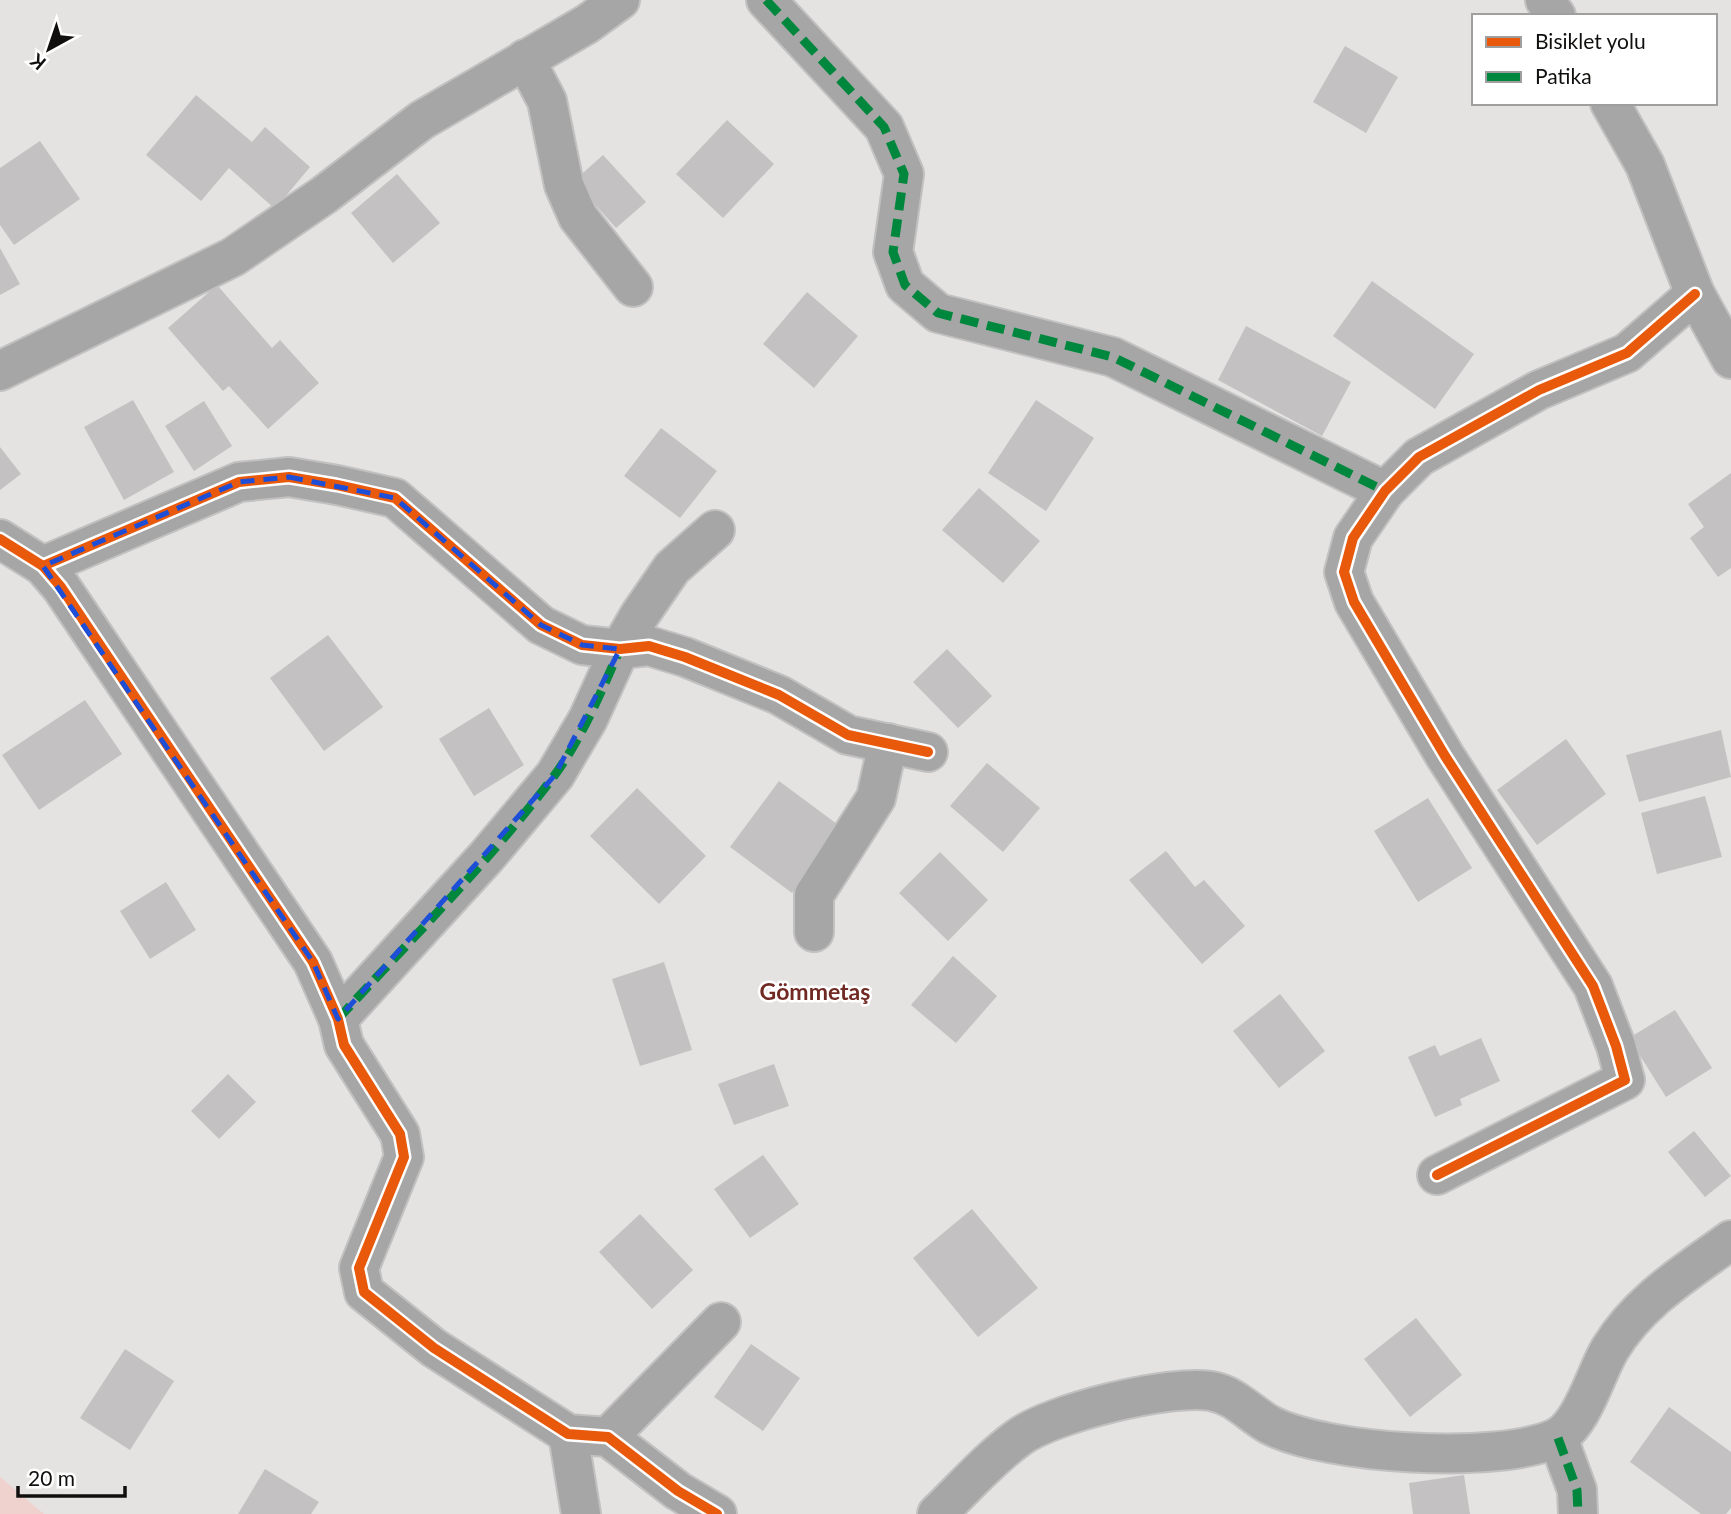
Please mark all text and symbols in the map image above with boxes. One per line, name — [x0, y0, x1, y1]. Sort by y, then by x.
north arrow — [14, 14, 84, 84]
legend — [1472, 14, 1717, 105]
text: Bisiklet yolu — [1535, 28, 1646, 53]
text: K — [25, 49, 50, 75]
text: Patika — [1535, 63, 1592, 88]
district label: Gömmetaş — [760, 977, 870, 1005]
scale bar — [18, 1454, 124, 1498]
text: 20 m — [28, 1465, 75, 1490]

